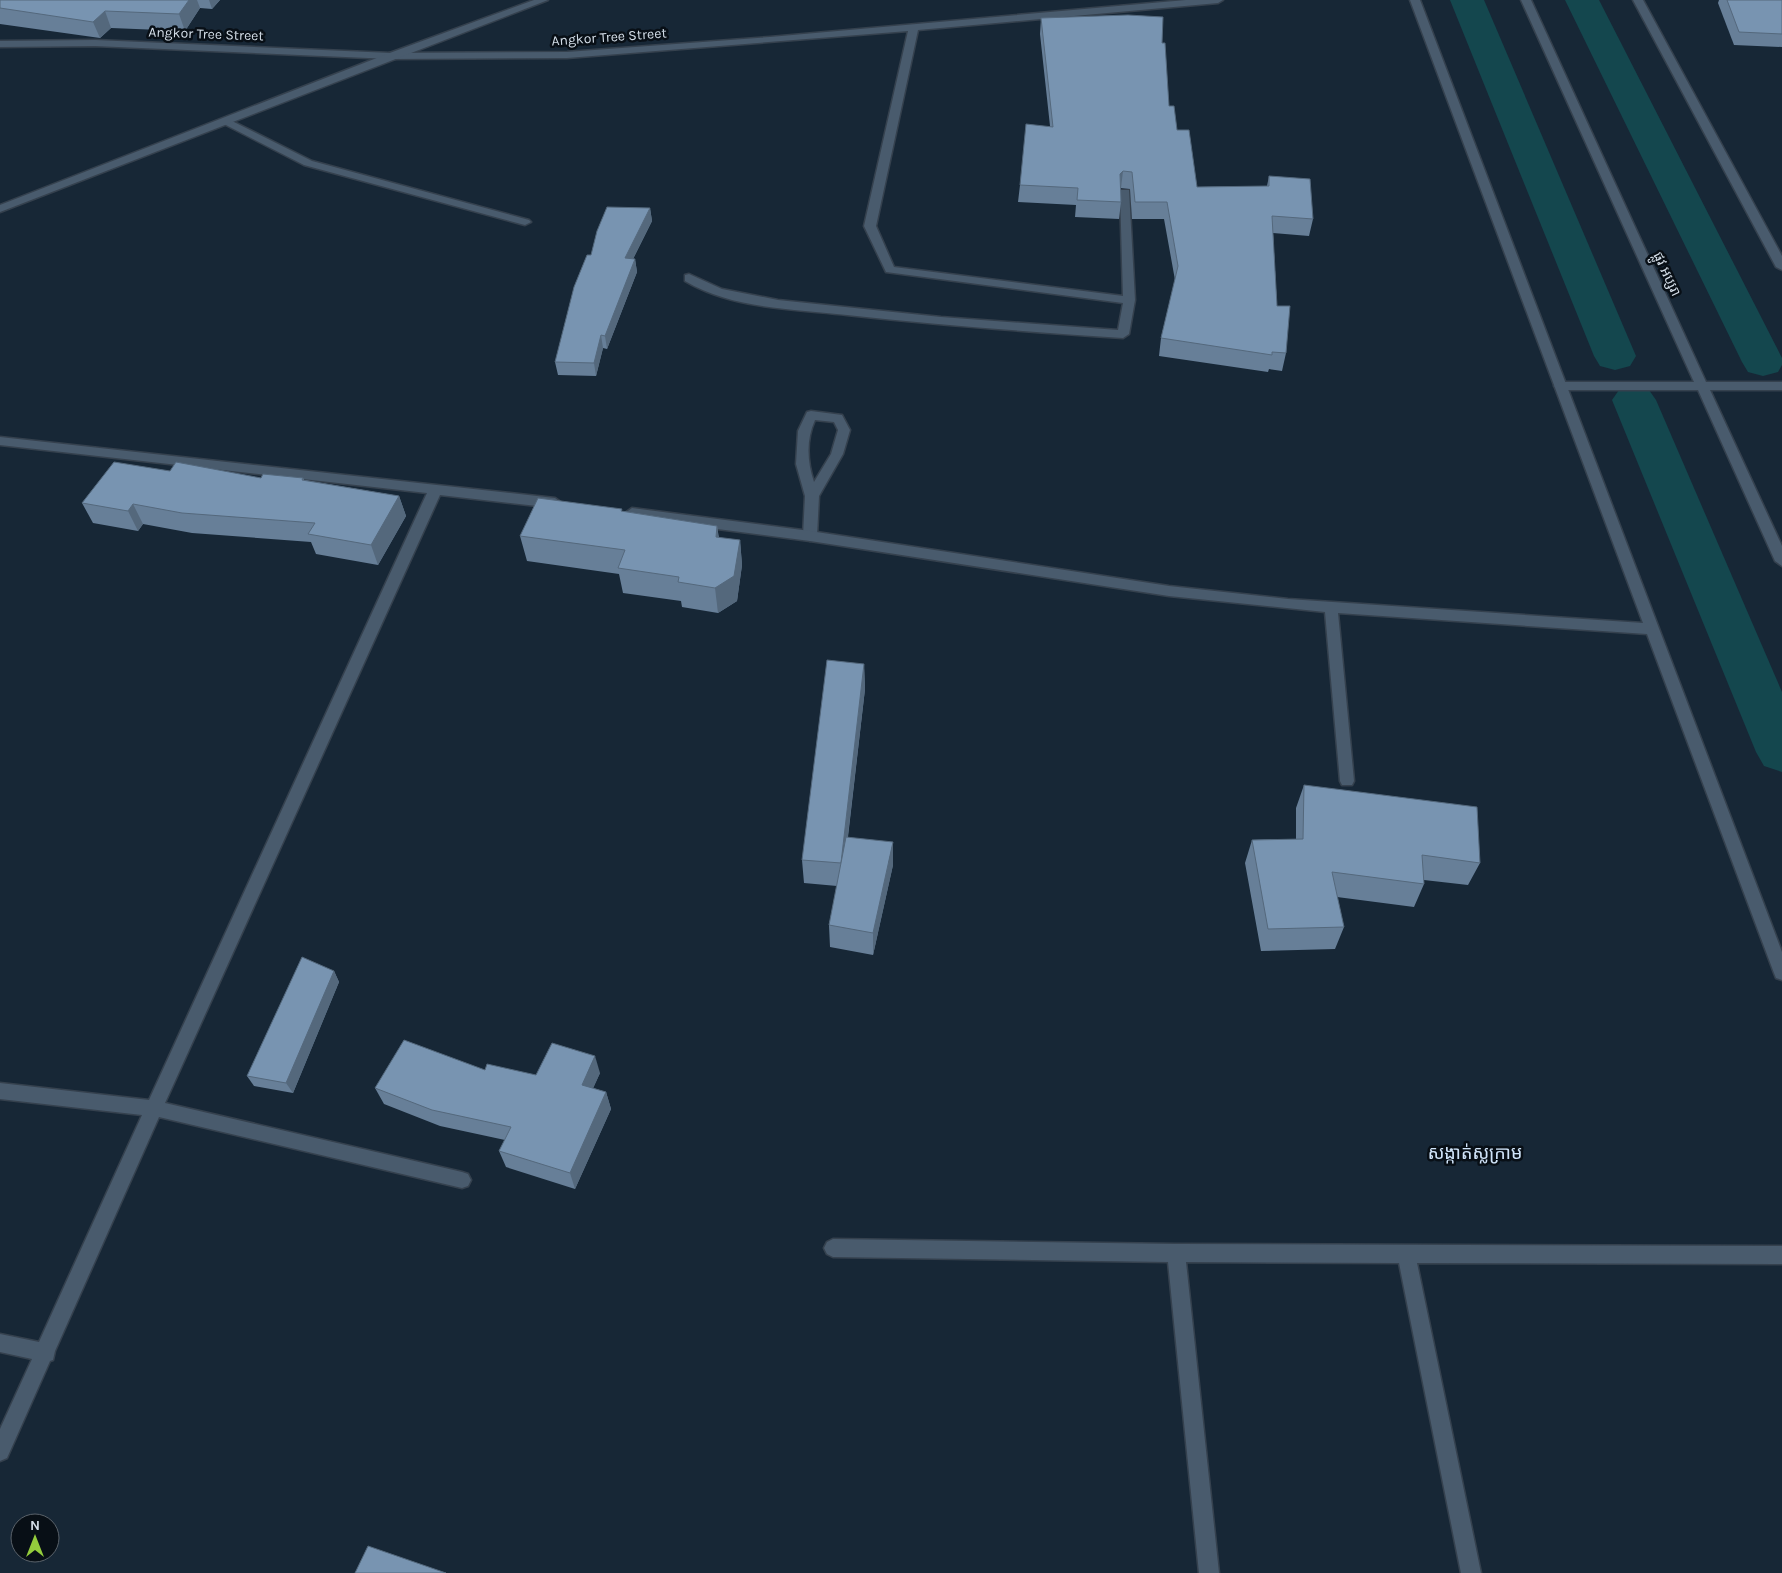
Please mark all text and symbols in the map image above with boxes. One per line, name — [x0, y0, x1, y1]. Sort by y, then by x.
street label: Angkor Tree Street — [148, 23, 264, 45]
street label: Angkor Tree Street — [551, 24, 667, 50]
street label: ផ្លូវ អប្សរា — [1646, 249, 1685, 300]
district label: សង្កាត់ស្លក្រាម — [1428, 1142, 1522, 1164]
north arrow — [10, 1513, 60, 1563]
text: N — [30, 1517, 40, 1534]

